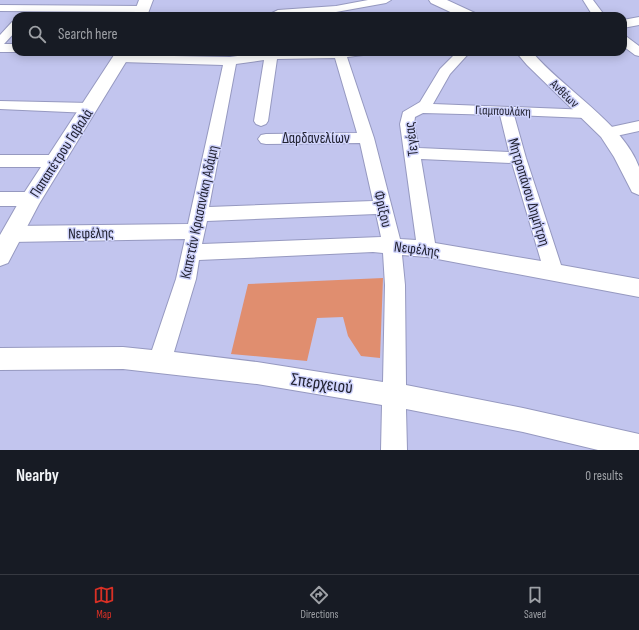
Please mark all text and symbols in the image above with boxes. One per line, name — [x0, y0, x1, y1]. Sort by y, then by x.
search box — [12, 12, 627, 56]
icon: search — [26, 23, 48, 45]
text: Search here — [58, 25, 118, 44]
street label: Ανθέων — [546, 76, 582, 111]
street label: Γιαμπουλάκη — [475, 102, 531, 120]
street label: Παπαπέτρου Γαβαλά — [26, 105, 98, 201]
street label: Τεγέας — [400, 121, 423, 157]
street label: Δαρδανελίων — [282, 129, 350, 148]
street label: Μητροπάνου Δημήτρη — [503, 136, 554, 248]
street label: Καπετάν Κρασανάκη Αδάμη — [176, 144, 223, 280]
street label: Φρίξου — [369, 189, 396, 229]
street label: Νεφέλης — [68, 224, 114, 243]
street label: Νεφέλης — [393, 237, 441, 262]
street label: Σπερχειού — [290, 369, 354, 398]
text: Nearby — [16, 466, 59, 486]
text: 0 results — [585, 468, 623, 484]
tab: Map — [93, 584, 115, 621]
tab: Directions — [301, 584, 338, 621]
tab: Saved — [524, 584, 546, 621]

